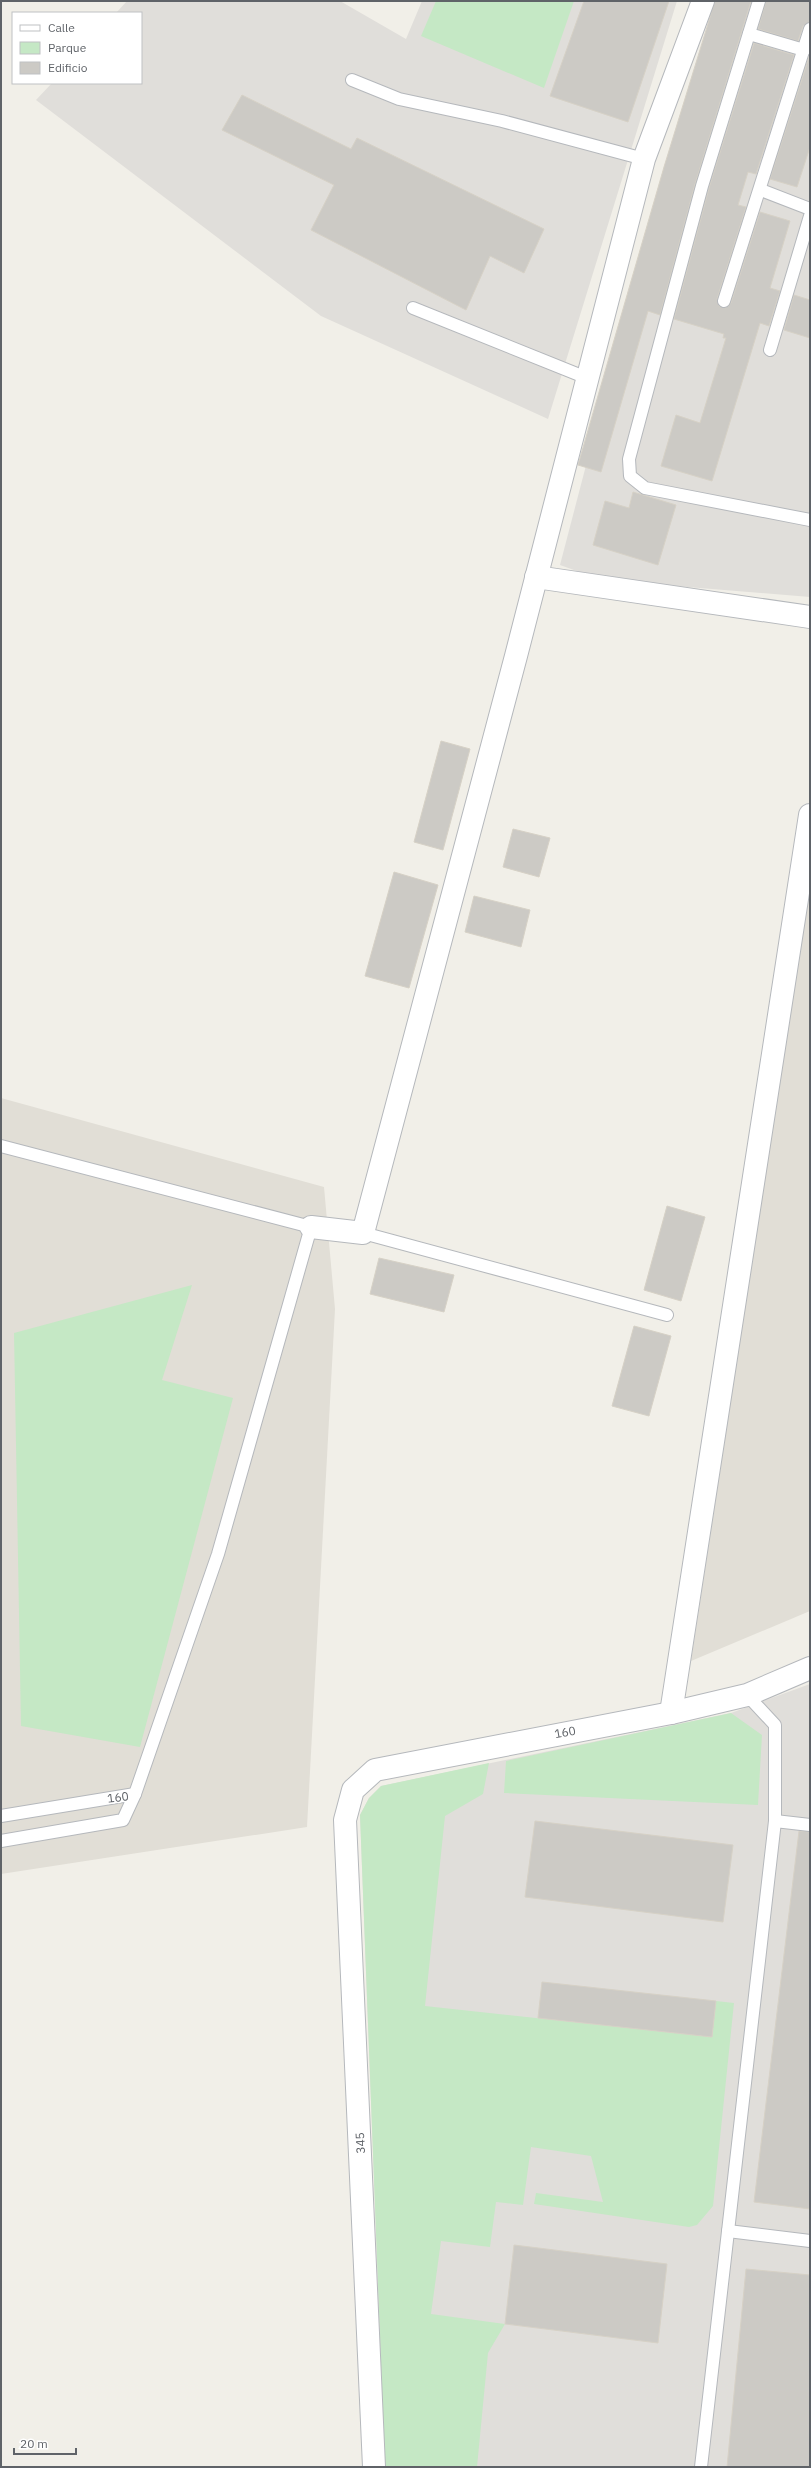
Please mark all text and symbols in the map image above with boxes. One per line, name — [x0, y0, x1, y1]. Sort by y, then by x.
legend — [12, 12, 142, 84]
text: Calle — [48, 20, 75, 35]
text: Parque — [48, 40, 87, 55]
text: Edificio — [48, 60, 88, 75]
street label: 160 — [553, 1723, 577, 1741]
street label: 160 — [106, 1788, 130, 1806]
street label: 345 — [352, 2132, 368, 2154]
scale bar — [14, 2430, 76, 2456]
text: 20 m — [20, 2436, 48, 2451]

